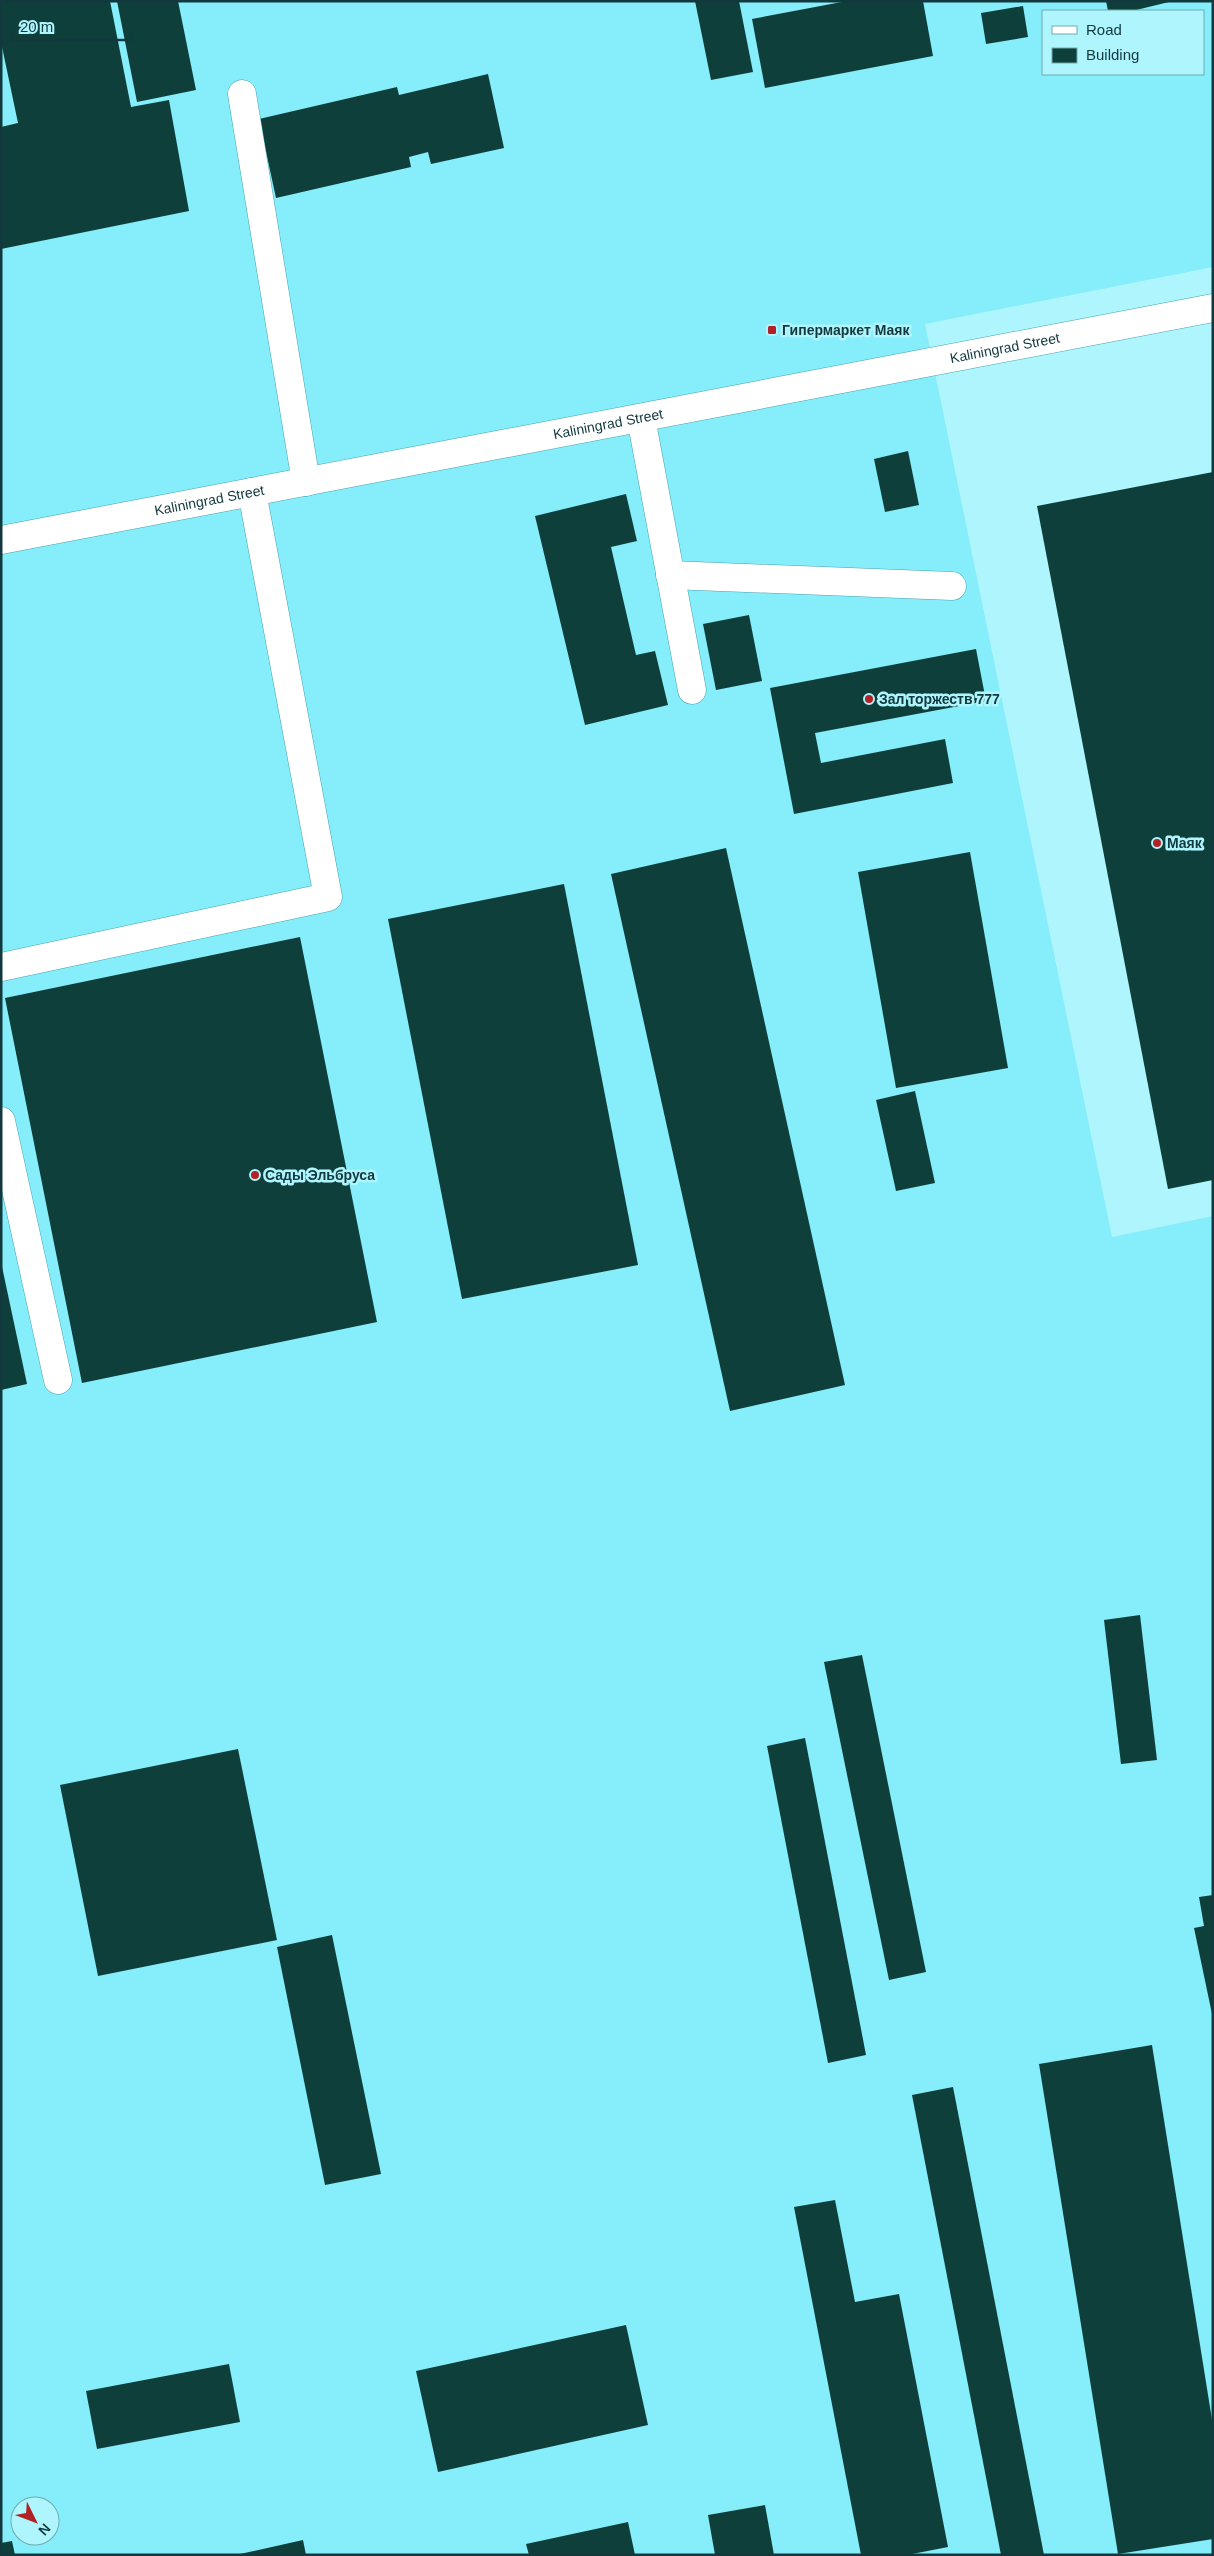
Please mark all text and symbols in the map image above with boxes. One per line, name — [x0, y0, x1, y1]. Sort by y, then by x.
scale bar — [12, 10, 131, 42]
legend — [1042, 10, 1204, 75]
text: 20 m — [20, 18, 53, 35]
text: Road — [1086, 21, 1122, 38]
text: Building — [1086, 46, 1139, 63]
place label: Гипермаркет Маяк — [782, 322, 910, 338]
marker: Гипермаркет Маяк — [766, 324, 778, 336]
street label: Kaliningrad Street — [949, 330, 1061, 366]
street label: Kaliningrad Street — [552, 405, 664, 442]
street label: Kaliningrad Street — [153, 482, 266, 518]
place label: Зал торжеств 777 — [879, 691, 1000, 707]
marker: Зал торжеств 777 — [863, 693, 875, 705]
place label: Маяк — [1167, 835, 1203, 851]
marker: Маяк — [1151, 837, 1163, 849]
place label: Сады Эльбруса — [265, 1167, 375, 1183]
marker: Сады Эльбруса — [249, 1169, 261, 1181]
north arrow — [10, 2496, 60, 2546]
text: N — [35, 2521, 54, 2539]

